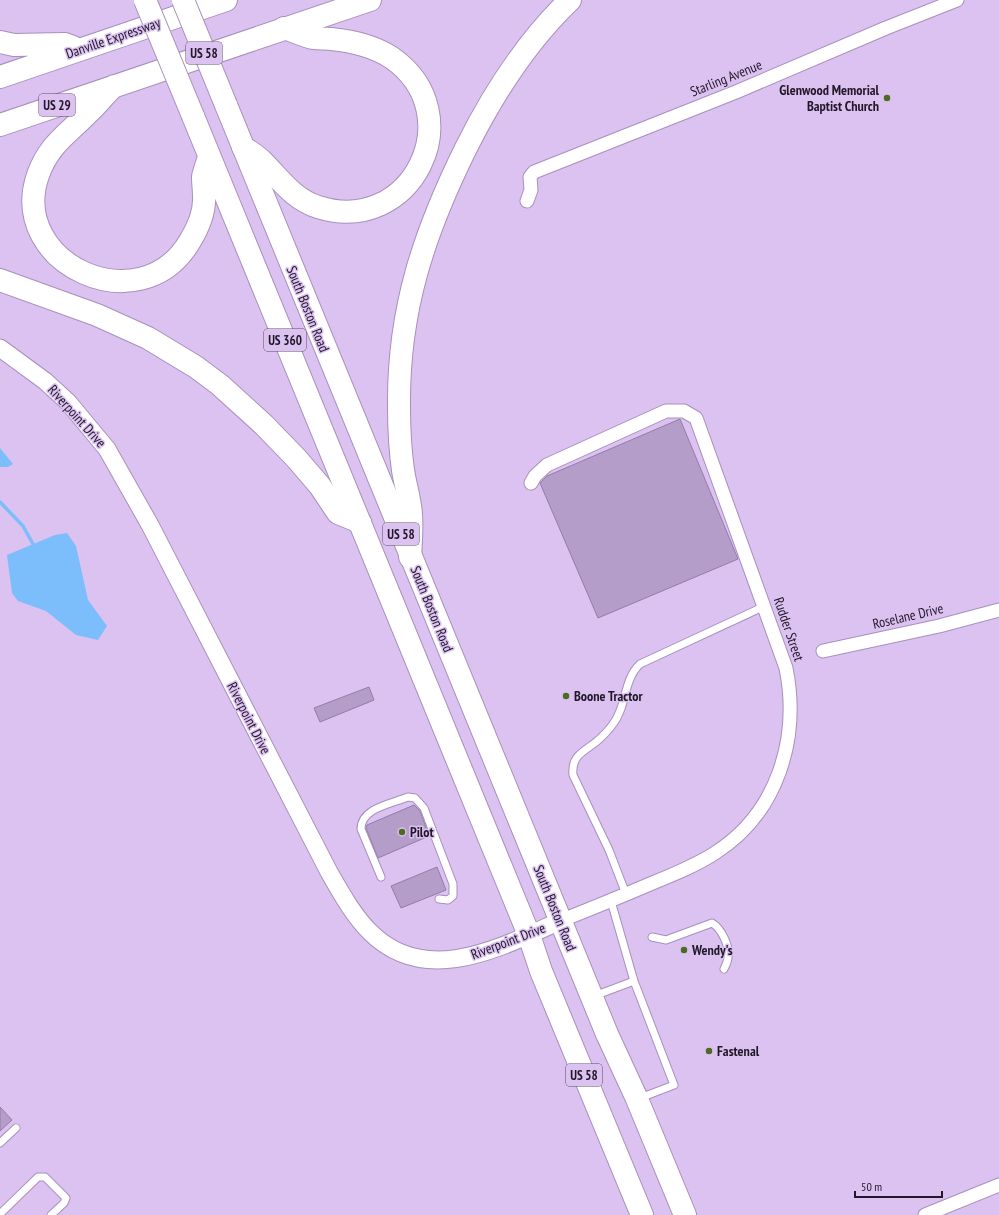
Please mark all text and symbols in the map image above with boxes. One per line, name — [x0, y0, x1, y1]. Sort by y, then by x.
street label: Danville Expressway — [63, 13, 163, 63]
road number: US 58 — [186, 42, 222, 64]
street label: Starling Avenue — [687, 55, 765, 101]
place label: Glenwood Memorial Baptist Church — [779, 81, 880, 115]
marker: Glenwood Memorial Baptist Church — [882, 93, 892, 103]
road number: US 29 — [39, 94, 75, 116]
street label: South Boston Road — [283, 263, 333, 355]
road number: US 360 — [264, 329, 306, 351]
street label: Riverpoint Drive — [44, 381, 110, 451]
road number: US 58 — [383, 523, 419, 545]
street label: South Boston Road — [407, 563, 457, 655]
street label: Rudder Street — [770, 595, 808, 663]
street label: Roselane Drive — [871, 599, 945, 633]
street label: Riverpoint Drive — [223, 679, 275, 757]
place label: Boone Tractor — [574, 687, 644, 705]
marker: Boone Tractor — [561, 691, 571, 701]
place label: Pilot — [410, 823, 434, 841]
marker: Pilot — [397, 827, 407, 837]
street label: South Boston Road — [530, 862, 580, 954]
street label: Riverpoint Drive — [468, 918, 548, 963]
place label: Wendy's — [691, 941, 733, 959]
marker: Wendy's — [679, 945, 689, 955]
place label: Fastenal — [717, 1042, 760, 1060]
marker: Fastenal — [704, 1046, 714, 1056]
road number: US 58 — [566, 1064, 602, 1086]
scale bar — [855, 1173, 942, 1199]
text: 50 m — [861, 1179, 882, 1194]

